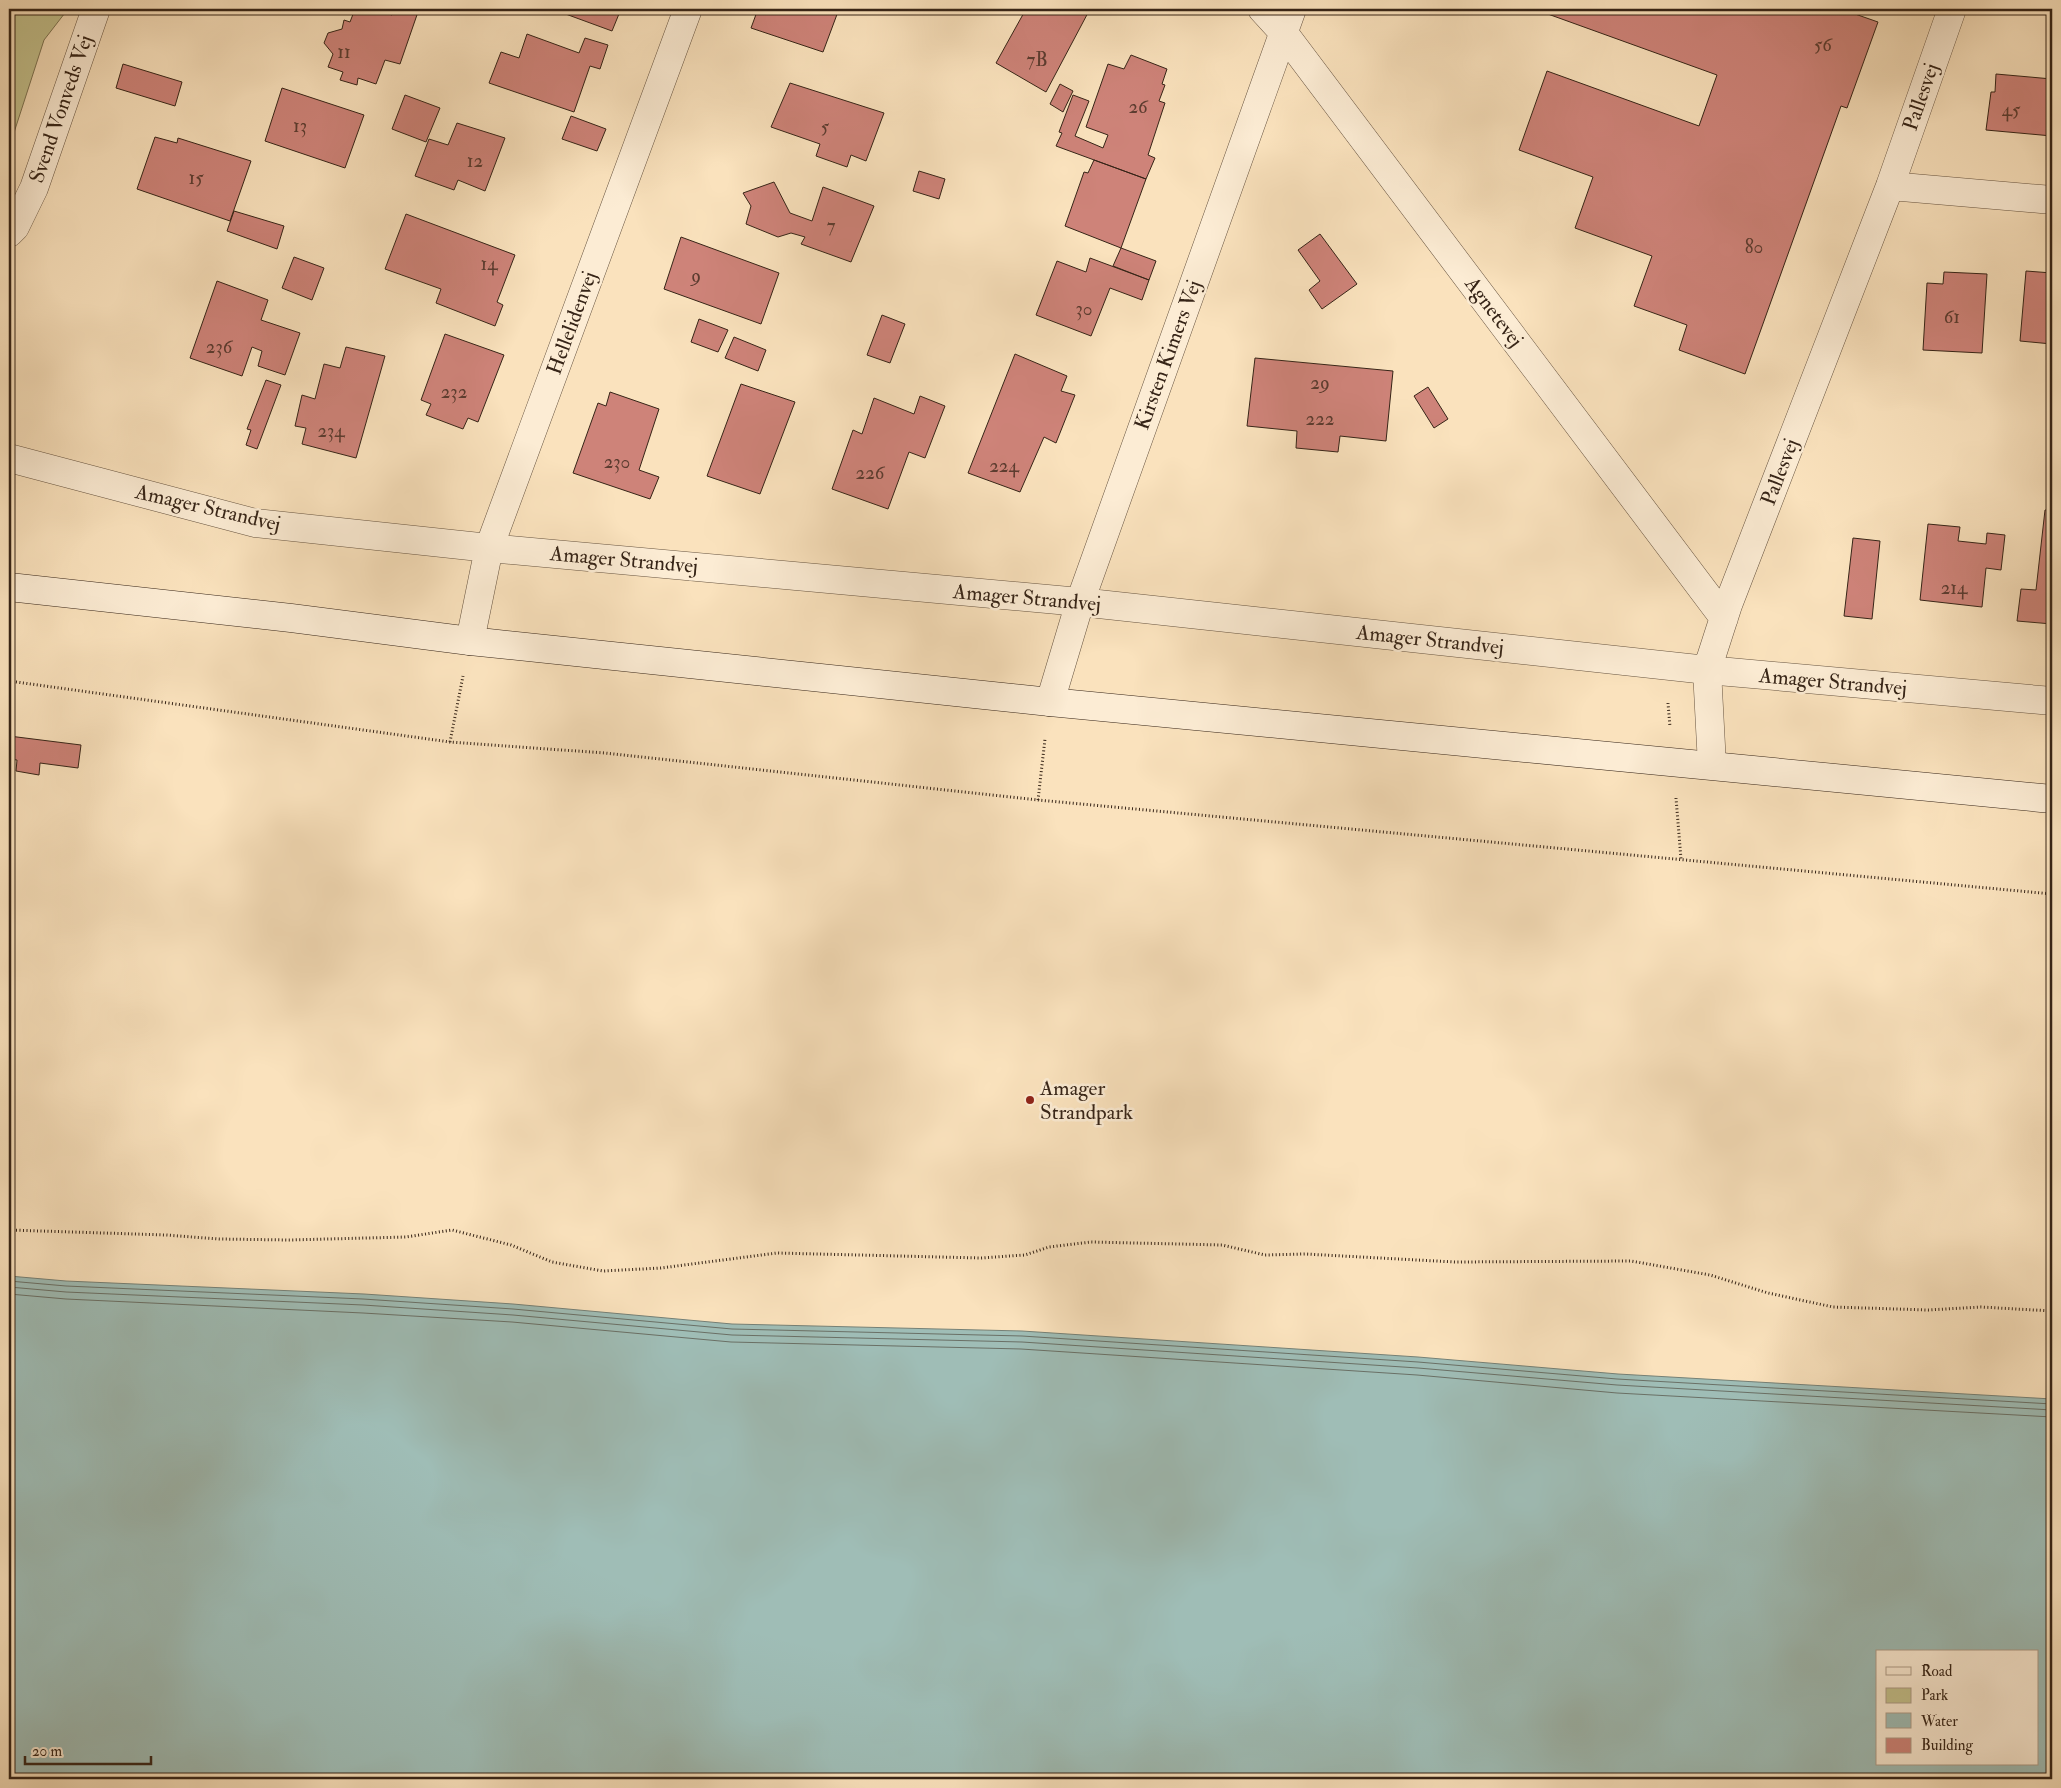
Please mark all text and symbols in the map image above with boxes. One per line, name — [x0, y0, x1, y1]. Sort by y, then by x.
street label: Svend Vonveds Vej — [23, 31, 99, 187]
house number: 56 — [1814, 33, 1833, 57]
house number: 11 — [337, 40, 351, 64]
house number: 7B — [1026, 48, 1048, 72]
street label: Pallesvej — [1897, 60, 1945, 134]
house number: 26 — [1128, 95, 1149, 119]
house number: 45 — [2002, 98, 2021, 122]
house number: 13 — [293, 114, 307, 138]
house number: 5 — [821, 115, 830, 139]
house number: 12 — [467, 149, 483, 173]
house number: 15 — [188, 166, 204, 190]
house number: 7 — [827, 214, 836, 238]
house number: 80 — [1745, 235, 1763, 259]
house number: 14 — [480, 252, 498, 276]
house number: 9 — [689, 264, 701, 288]
street label: Hellelidenvej — [541, 268, 603, 378]
street label: Agnetevej — [1458, 271, 1529, 353]
street label: Kirsten Kimers Vej — [1128, 276, 1208, 434]
house number: 30 — [1075, 297, 1093, 321]
house number: 61 — [1944, 305, 1960, 329]
house number: 236 — [206, 335, 234, 359]
house number: 29 — [1310, 371, 1330, 395]
house number: 232 — [441, 380, 467, 404]
house number: 222 — [1306, 407, 1334, 431]
house number: 234 — [317, 419, 345, 443]
street label: Pallesvej — [1755, 435, 1805, 509]
house number: 230 — [604, 450, 630, 474]
house number: 224 — [989, 454, 1020, 478]
house number: 226 — [856, 461, 886, 485]
street label: Amager Strandvej — [132, 478, 283, 538]
street label: Amager Strandvej — [548, 540, 699, 580]
house number: 214 — [1941, 576, 1968, 600]
street label: Amager Strandvej — [951, 578, 1102, 618]
street label: Amager Strandvej — [1354, 619, 1505, 661]
street label: Amager Strandvej — [1757, 662, 1908, 702]
place label: Amager Strandpark — [1039, 1075, 1133, 1126]
marker: Amager Strandpark — [1024, 1094, 1036, 1106]
legend — [1876, 1650, 2038, 1766]
text: Road — [1921, 1662, 1953, 1681]
text: Park — [1921, 1686, 1948, 1705]
text: Water — [1920, 1712, 1958, 1731]
scale bar — [25, 1733, 151, 1765]
text: Building — [1921, 1736, 1973, 1755]
text: 20 m — [32, 1742, 62, 1761]

